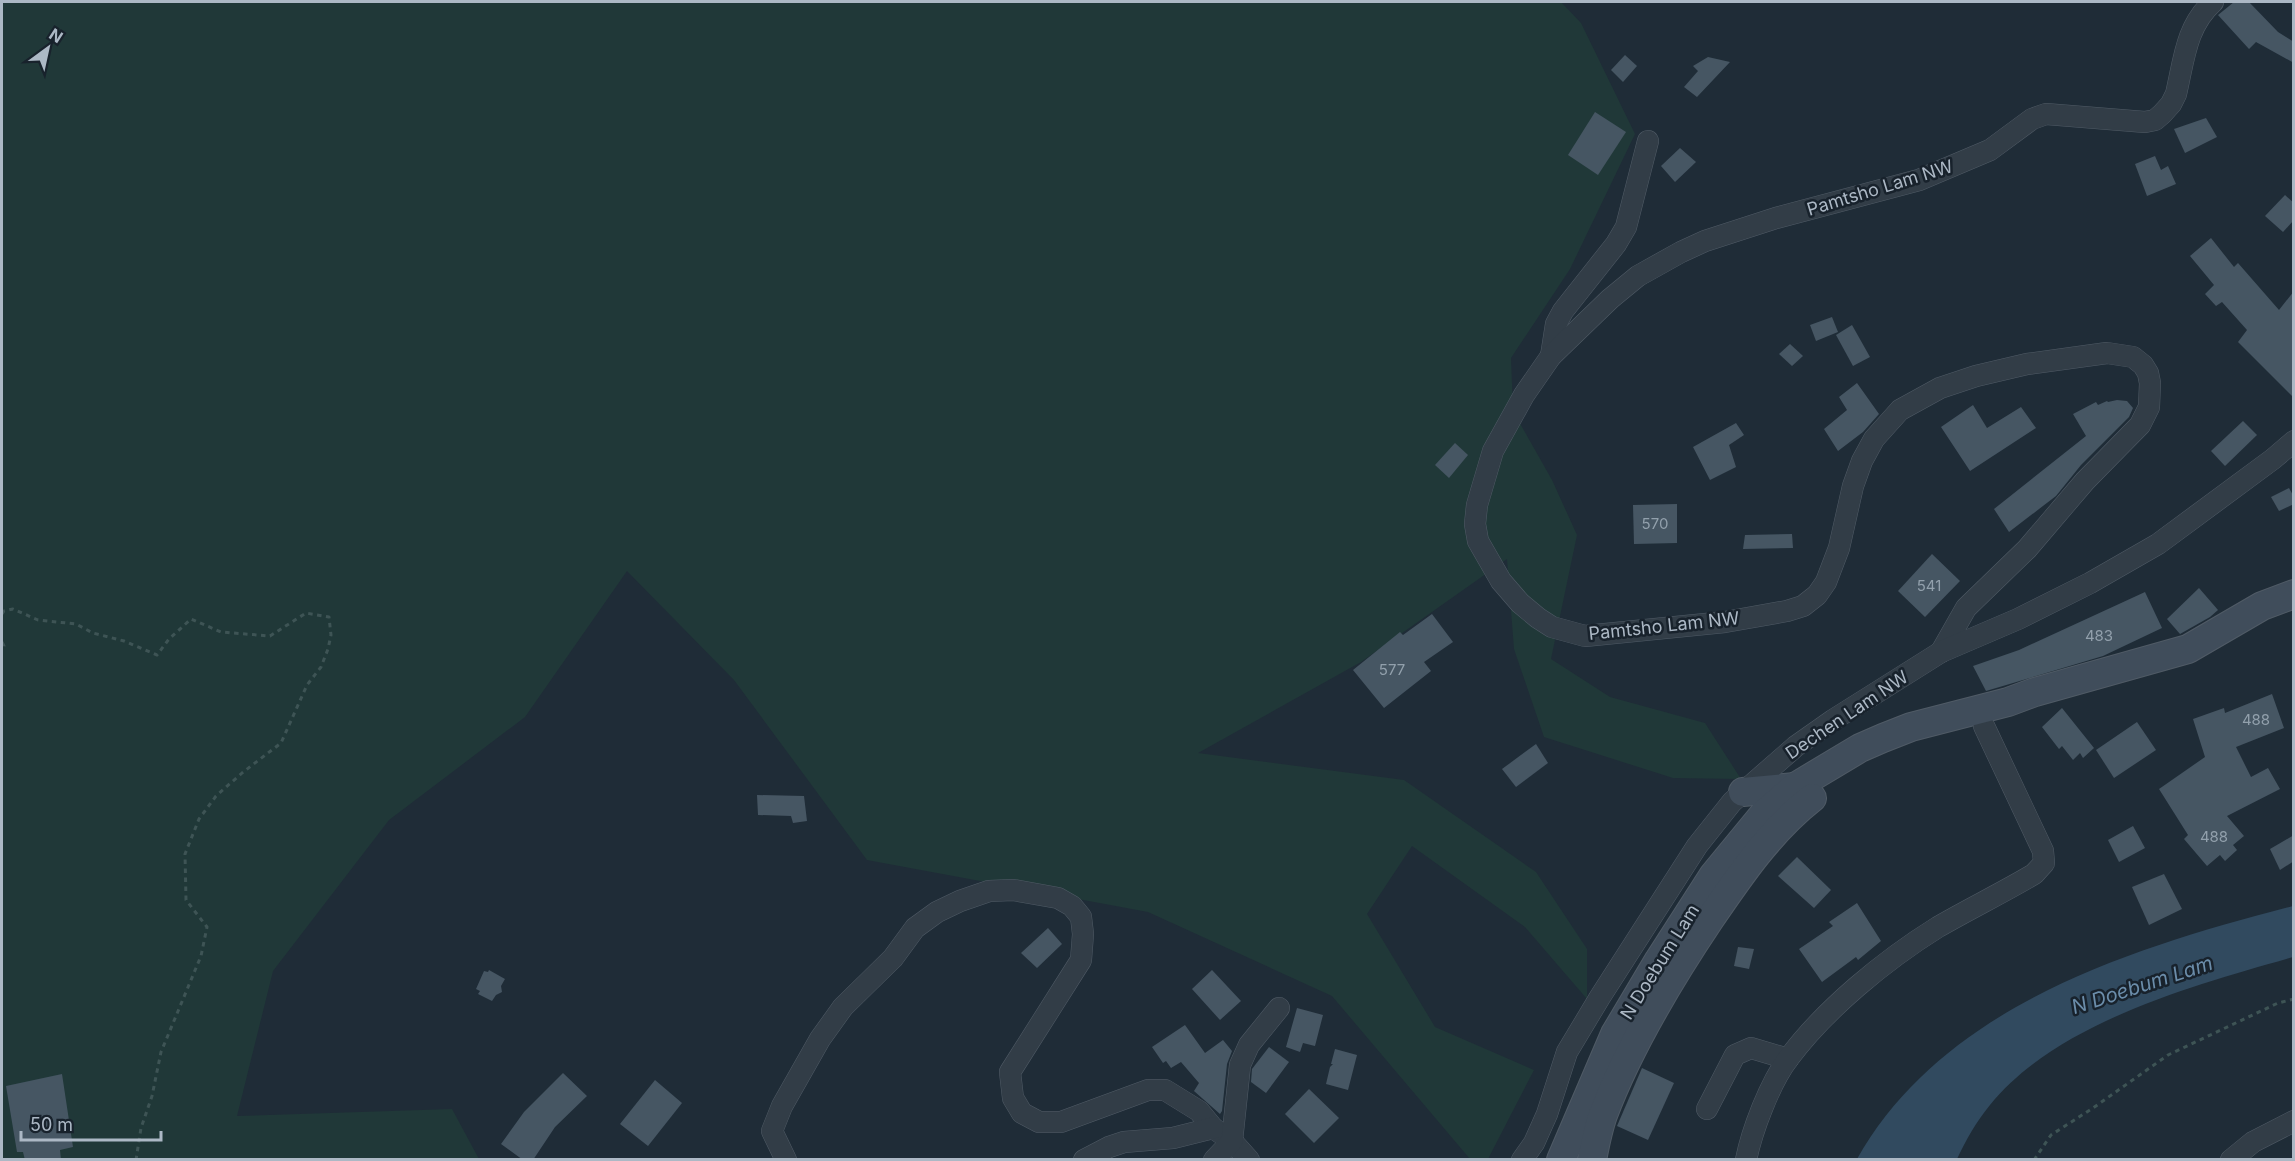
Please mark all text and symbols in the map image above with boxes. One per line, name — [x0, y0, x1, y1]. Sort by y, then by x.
north arrow — [18, 18, 78, 78]
text: N — [46, 24, 67, 47]
street label: Pamtsho Lam NW — [1804, 155, 1956, 220]
house number: 570 — [1642, 514, 1668, 533]
house number: 541 — [1917, 576, 1941, 595]
street label: Pamtsho Lam NW — [1588, 607, 1741, 644]
house number: 483 — [2085, 626, 2113, 645]
house number: 577 — [1379, 660, 1405, 679]
street label: Dechen Lam NW — [1782, 666, 1912, 763]
house number: 488 — [2242, 710, 2270, 729]
house number: 488 — [2200, 827, 2228, 846]
street label: N Doebum Lam — [1616, 900, 1703, 1023]
water label: N Doebum Lam — [2068, 951, 2216, 1019]
scale bar — [21, 1104, 160, 1142]
text: 50 m — [30, 1114, 73, 1135]

